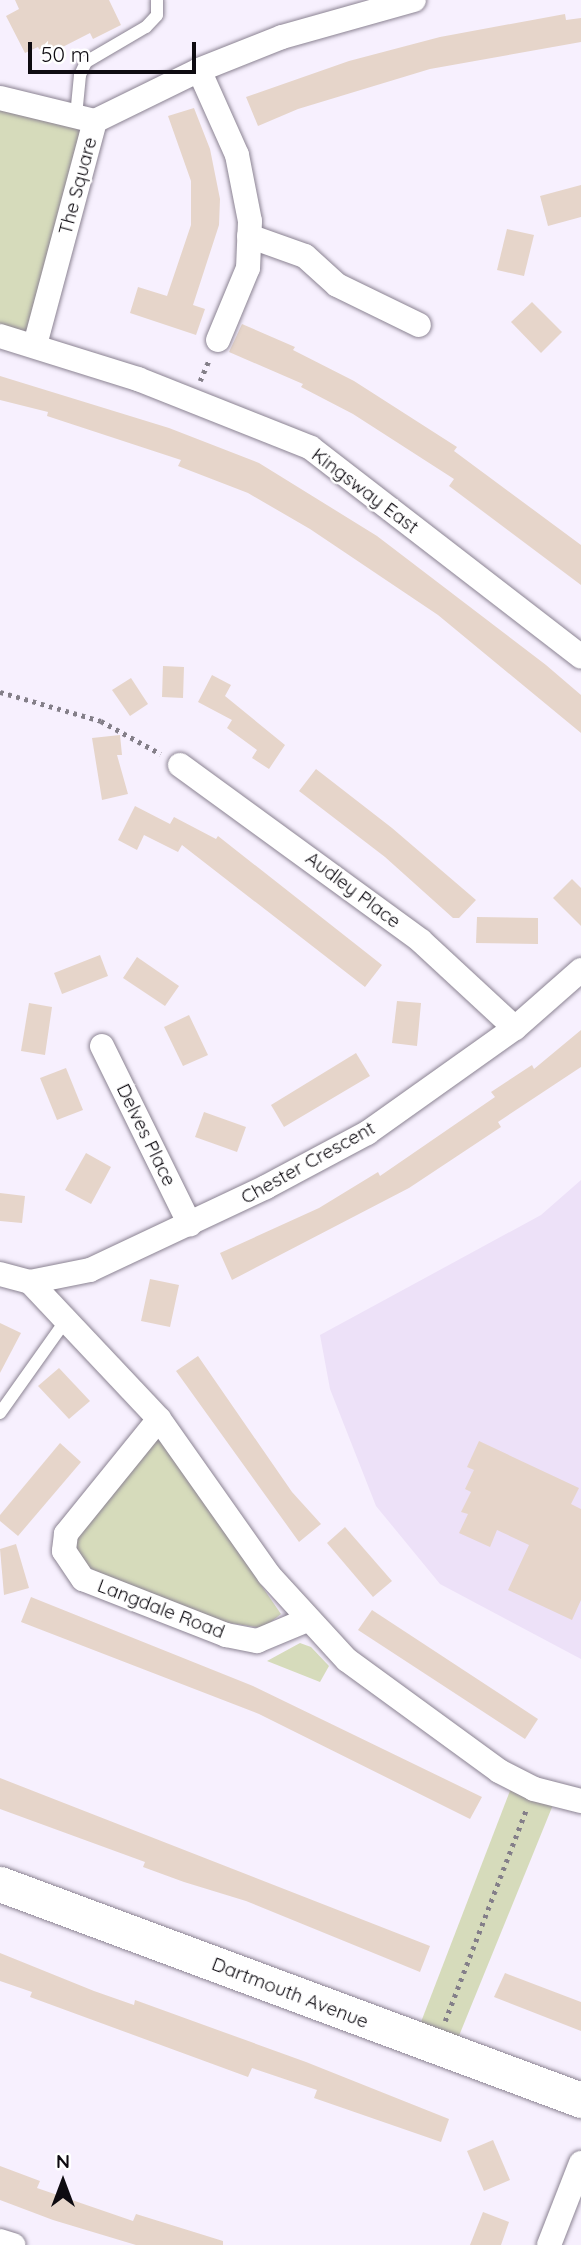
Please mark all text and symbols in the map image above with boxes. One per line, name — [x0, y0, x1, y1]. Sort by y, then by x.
scale bar — [32, 28, 200, 72]
text: 50 m — [41, 41, 90, 67]
street label: The Square — [54, 135, 102, 237]
street label: Kingsway East — [307, 443, 423, 539]
street label: Audley Place — [301, 847, 405, 933]
street label: Delves Place — [111, 1080, 181, 1190]
street label: Chester Crescent — [237, 1117, 379, 1209]
street label: Langdale Road — [94, 1574, 228, 1644]
street label: Dartmouth Avenue — [208, 1953, 372, 2033]
north arrow — [28, 2147, 98, 2217]
text: N — [56, 2149, 70, 2173]

